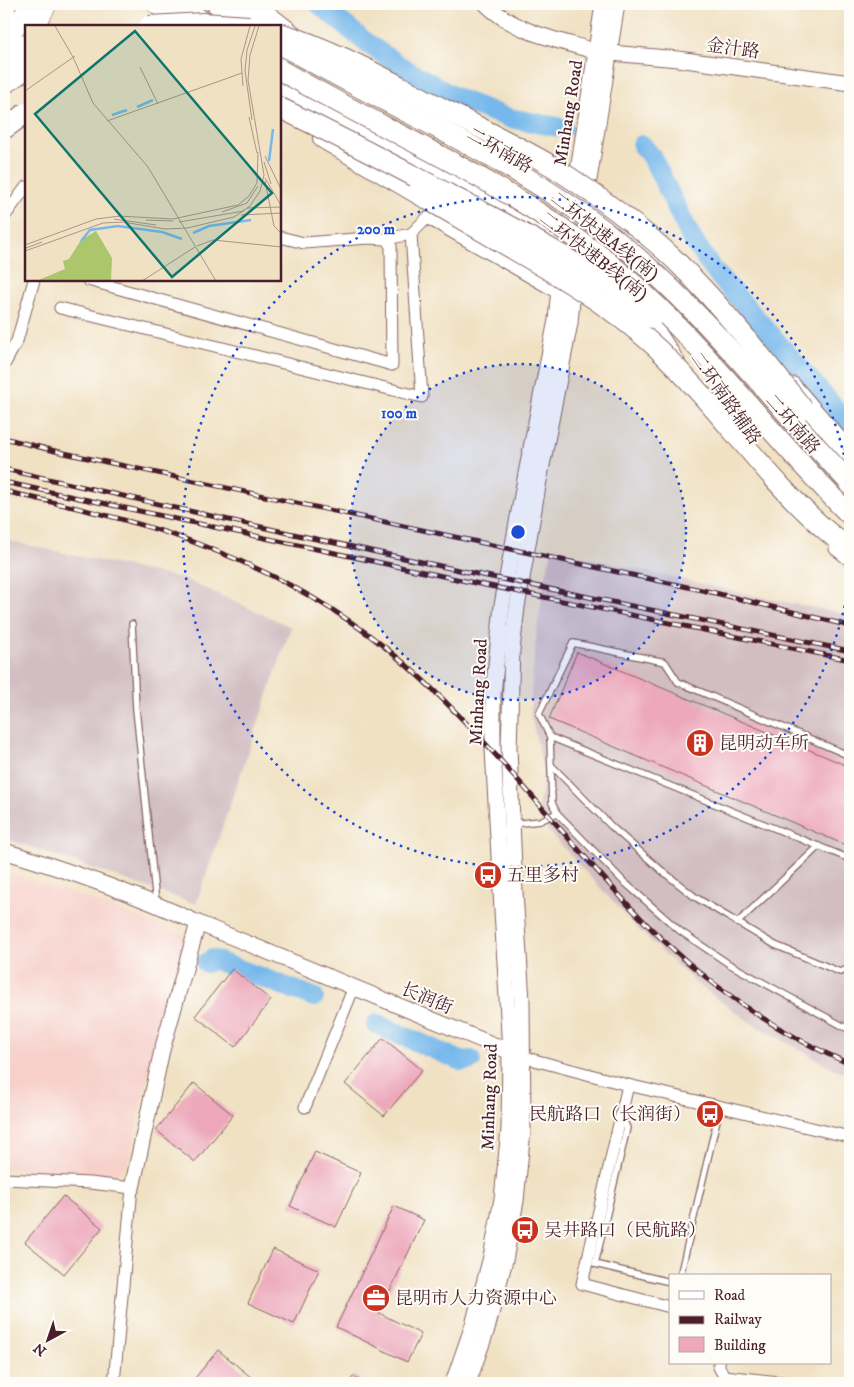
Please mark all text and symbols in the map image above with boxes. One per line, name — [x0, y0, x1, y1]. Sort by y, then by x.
inset map — [25, 25, 281, 281]
street label: 金汁路 — [705, 34, 761, 64]
street label: Minhang Road — [550, 59, 588, 168]
street label: 二环南路 — [463, 123, 536, 178]
street label: 二环快速A线(南) — [546, 188, 663, 286]
street label: 二环快速B线(南) — [535, 208, 652, 306]
text: 200 m — [357, 220, 396, 239]
street label: 二环南路辅路 — [685, 348, 765, 449]
street label: 二环南路 — [760, 390, 824, 459]
text: 100 m — [381, 404, 418, 423]
centre of rings — [509, 523, 527, 541]
street label: Minhang Road — [465, 638, 493, 746]
building icon: 昆明动车所 — [685, 728, 715, 758]
place label: 昆明动车所 — [719, 733, 809, 755]
bus stop icon: 五里多村 — [473, 860, 503, 890]
place label: 五里多村 — [507, 865, 579, 887]
street label: 长润街 — [397, 978, 456, 1020]
street label: Minhang Road — [477, 1043, 503, 1151]
bus stop icon: 民航路口（长润街） — [695, 1099, 725, 1129]
place label: 民航路口（长润街） — [529, 1104, 691, 1126]
bus stop icon: 吴井路口（民航路） — [510, 1215, 540, 1245]
place label: 吴井路口（民航路） — [544, 1220, 706, 1242]
legend — [669, 1274, 832, 1364]
office icon: 昆明市人力资源中心 — [361, 1283, 391, 1313]
text: Road — [714, 1286, 746, 1305]
place label: 昆明市人力资源中心 — [395, 1288, 557, 1310]
text: Railway — [714, 1310, 762, 1329]
north arrow — [22, 1314, 72, 1364]
text: Building — [714, 1336, 766, 1355]
text: N — [30, 1338, 50, 1360]

